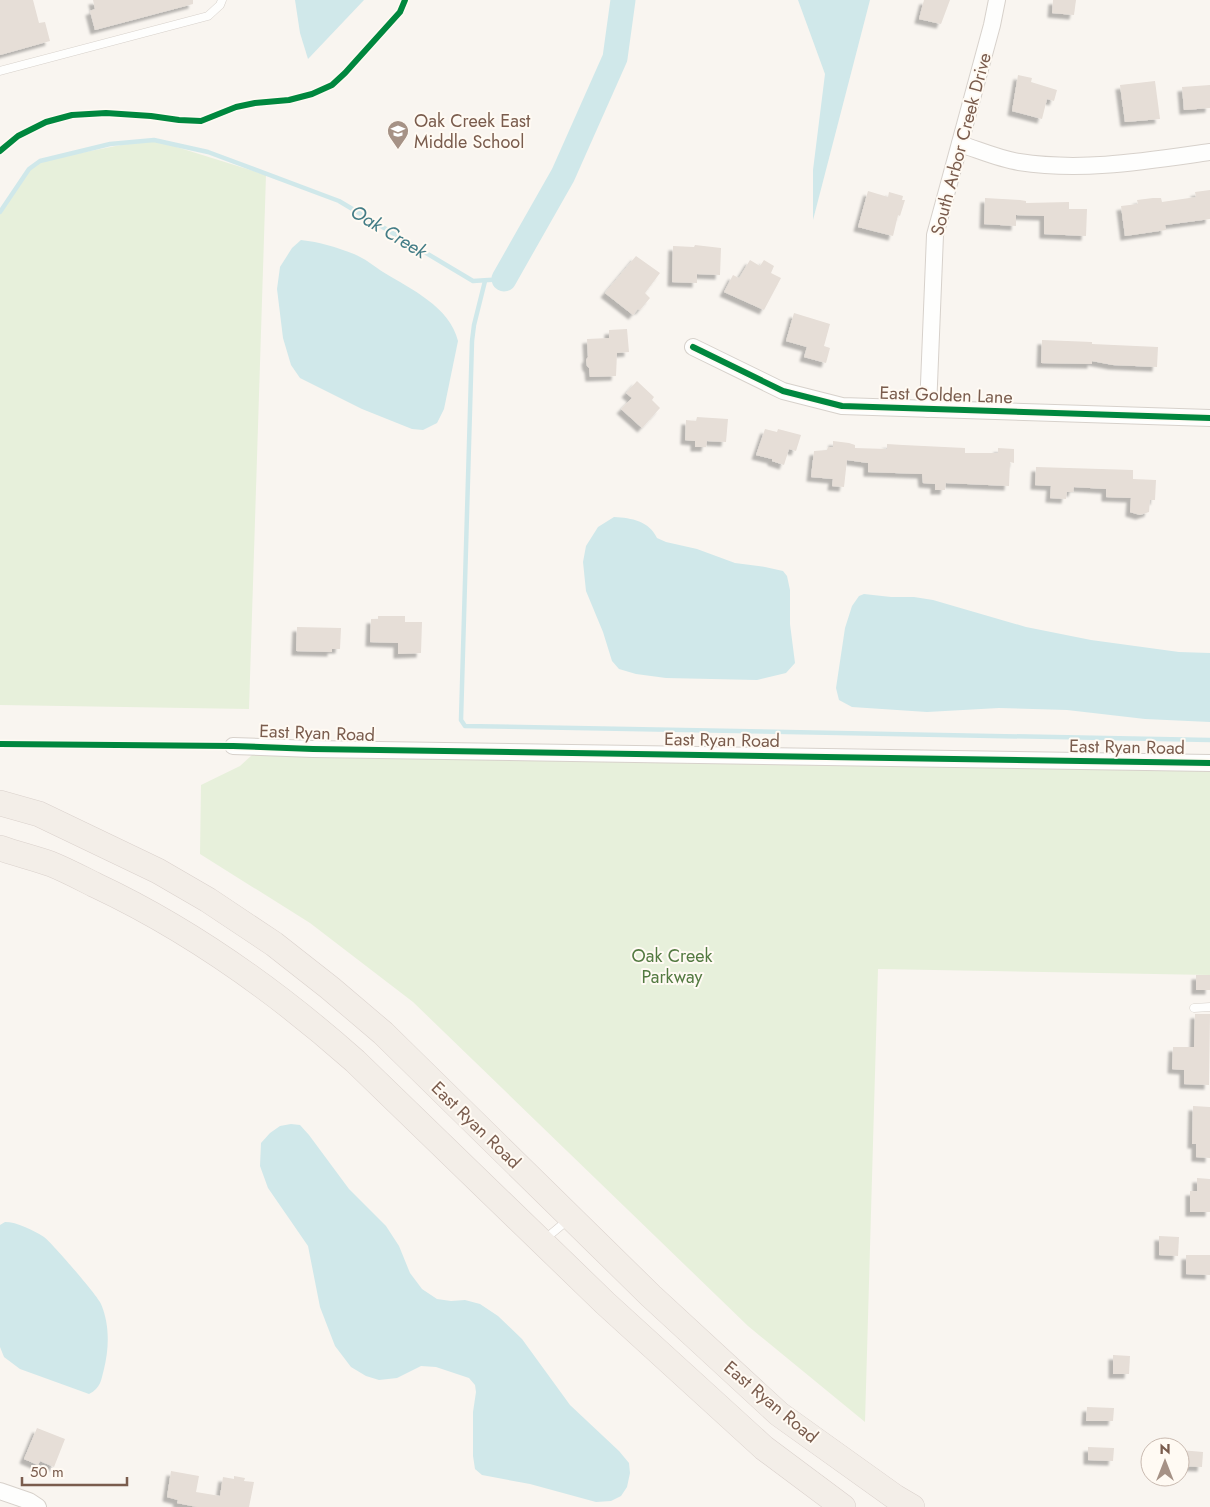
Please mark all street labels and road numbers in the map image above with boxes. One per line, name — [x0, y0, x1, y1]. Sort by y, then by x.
street label: South Arbor Creek Drive — [924, 50, 998, 238]
street label: East Golden Lane — [879, 380, 1013, 410]
street label: East Ryan Road — [259, 718, 375, 748]
street label: East Ryan Road — [664, 726, 780, 754]
street label: East Ryan Road — [1069, 733, 1185, 761]
street label: East Ryan Road — [425, 1075, 527, 1175]
street label: East Ryan Road — [718, 1355, 824, 1449]

